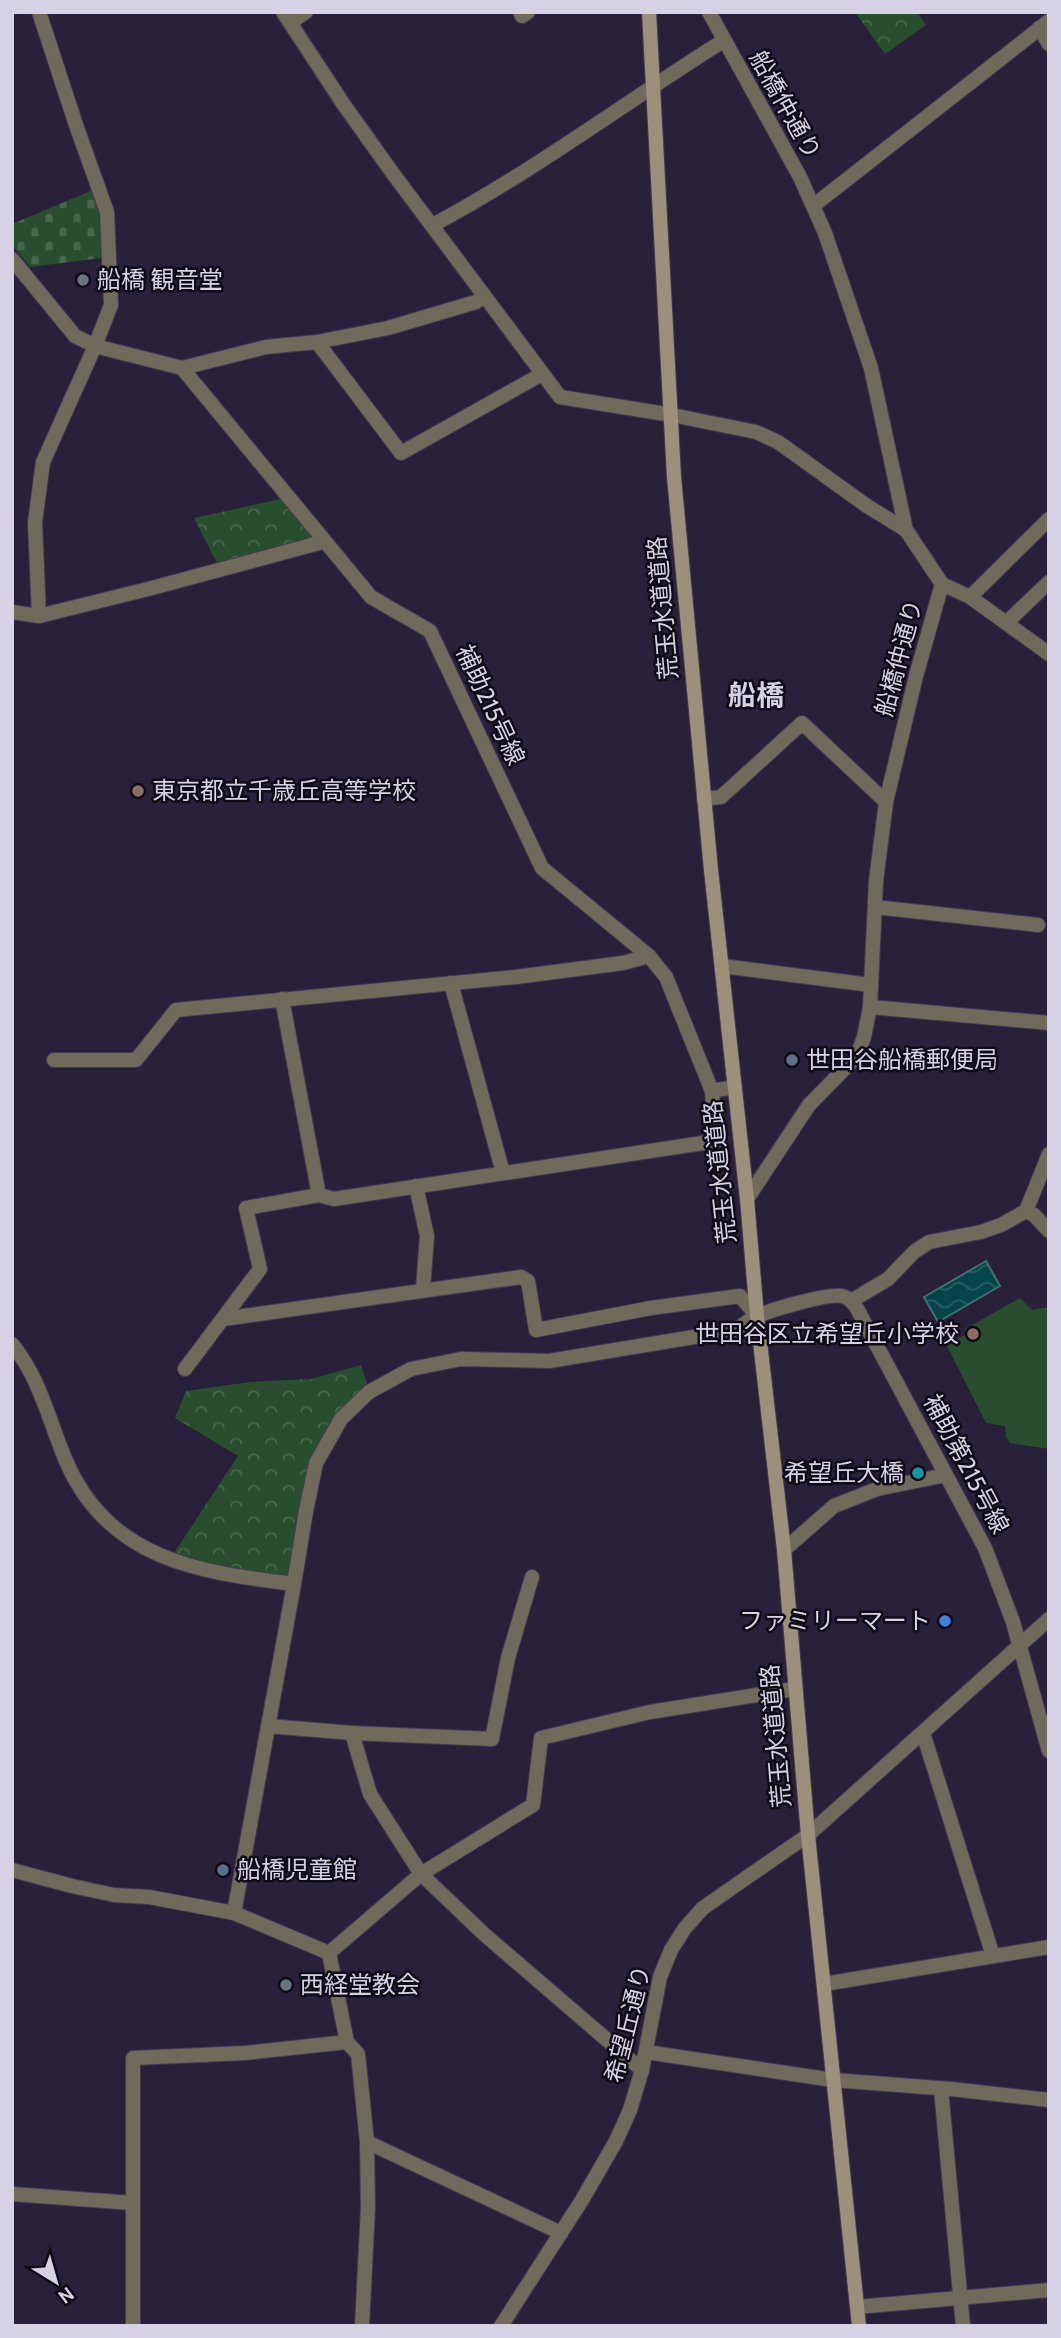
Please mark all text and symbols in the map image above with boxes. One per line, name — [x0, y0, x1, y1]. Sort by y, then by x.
street label: 船橋仲通り — [744, 45, 827, 164]
place label: 船橋 観音堂 — [97, 265, 222, 294]
marker: 船橋 観音堂 — [75, 272, 91, 288]
street label: 荒玉水道道路 — [642, 535, 683, 681]
street label: 船橋仲通り — [869, 596, 928, 720]
street label: 補助215号線 — [450, 640, 531, 770]
district label: 船橋 — [728, 678, 784, 712]
place label: 東京都立千歳丘高等学校 — [152, 776, 416, 805]
marker: 東京都立千歳丘高等学校 — [130, 783, 146, 799]
place label: 世田谷船橋郵便局 — [806, 1045, 998, 1074]
marker: 世田谷船橋郵便局 — [784, 1052, 800, 1068]
street label: 荒玉水道道路 — [698, 1099, 741, 1245]
place label: 世田谷区立希望丘小学校 — [695, 1319, 959, 1348]
marker: 世田谷区立希望丘小学校 — [965, 1326, 981, 1342]
street label: 補助第215号線 — [918, 1389, 1015, 1538]
place label: 希望丘大橋 — [784, 1458, 904, 1487]
marker: 希望丘大橋 — [910, 1465, 926, 1481]
place label: ファミリーマート — [739, 1606, 931, 1635]
marker: ファミリーマート — [937, 1613, 953, 1629]
street label: 荒玉水道道路 — [755, 1663, 796, 1809]
place label: 船橋児童館 — [237, 1855, 357, 1884]
marker: 船橋児童館 — [215, 1862, 231, 1878]
street label: 希望丘通り — [599, 1962, 656, 2086]
place label: 西経堂教会 — [300, 1970, 420, 1999]
marker: 西経堂教会 — [278, 1977, 294, 1993]
north arrow — [21, 2247, 91, 2317]
text: N — [54, 2282, 78, 2308]

